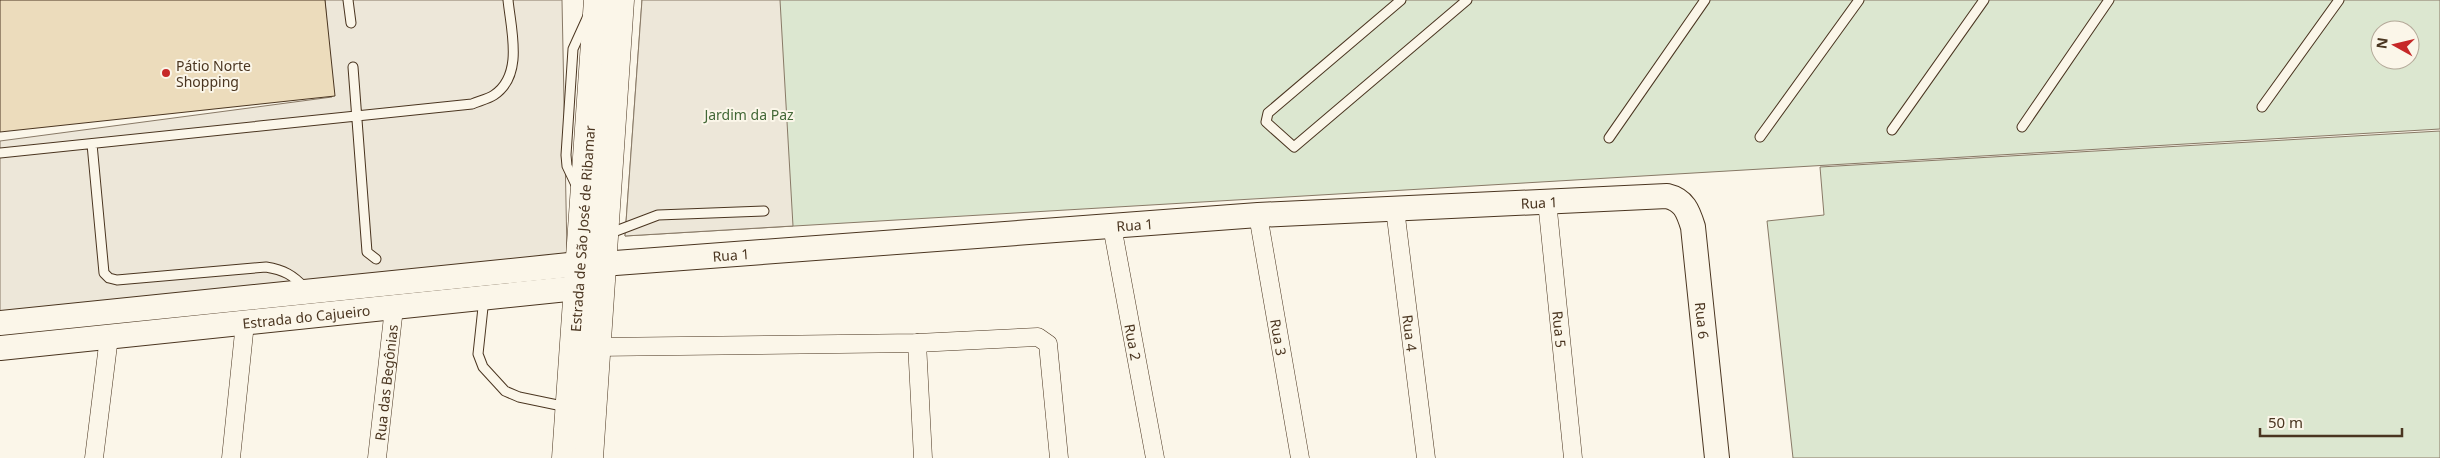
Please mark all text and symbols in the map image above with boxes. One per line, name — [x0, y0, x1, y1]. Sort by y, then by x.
north arrow — [2370, 20, 2420, 70]
text: N — [2371, 36, 2392, 50]
place label: Pátio Norte Shopping — [176, 56, 251, 91]
marker: Pátio Norte Shopping — [160, 67, 172, 79]
park label: Jardim da Paz — [702, 105, 794, 124]
street label: Estrada de São José de Ribamar — [565, 124, 599, 333]
street label: Rua 1 — [1520, 192, 1558, 212]
street label: Rua 1 — [1116, 213, 1154, 235]
street label: Rua 1 — [712, 244, 750, 265]
street label: Estrada do Cajueiro — [242, 300, 371, 332]
street label: Rua 6 — [1691, 301, 1714, 340]
street label: Rua 5 — [1549, 310, 1571, 349]
street label: Rua 4 — [1399, 314, 1422, 353]
street label: Rua 3 — [1267, 317, 1292, 357]
street label: Rua 2 — [1121, 322, 1146, 362]
street label: Rua das Begônias — [370, 323, 402, 442]
scale bar — [2260, 406, 2402, 438]
text: 50 m — [2268, 412, 2303, 432]

